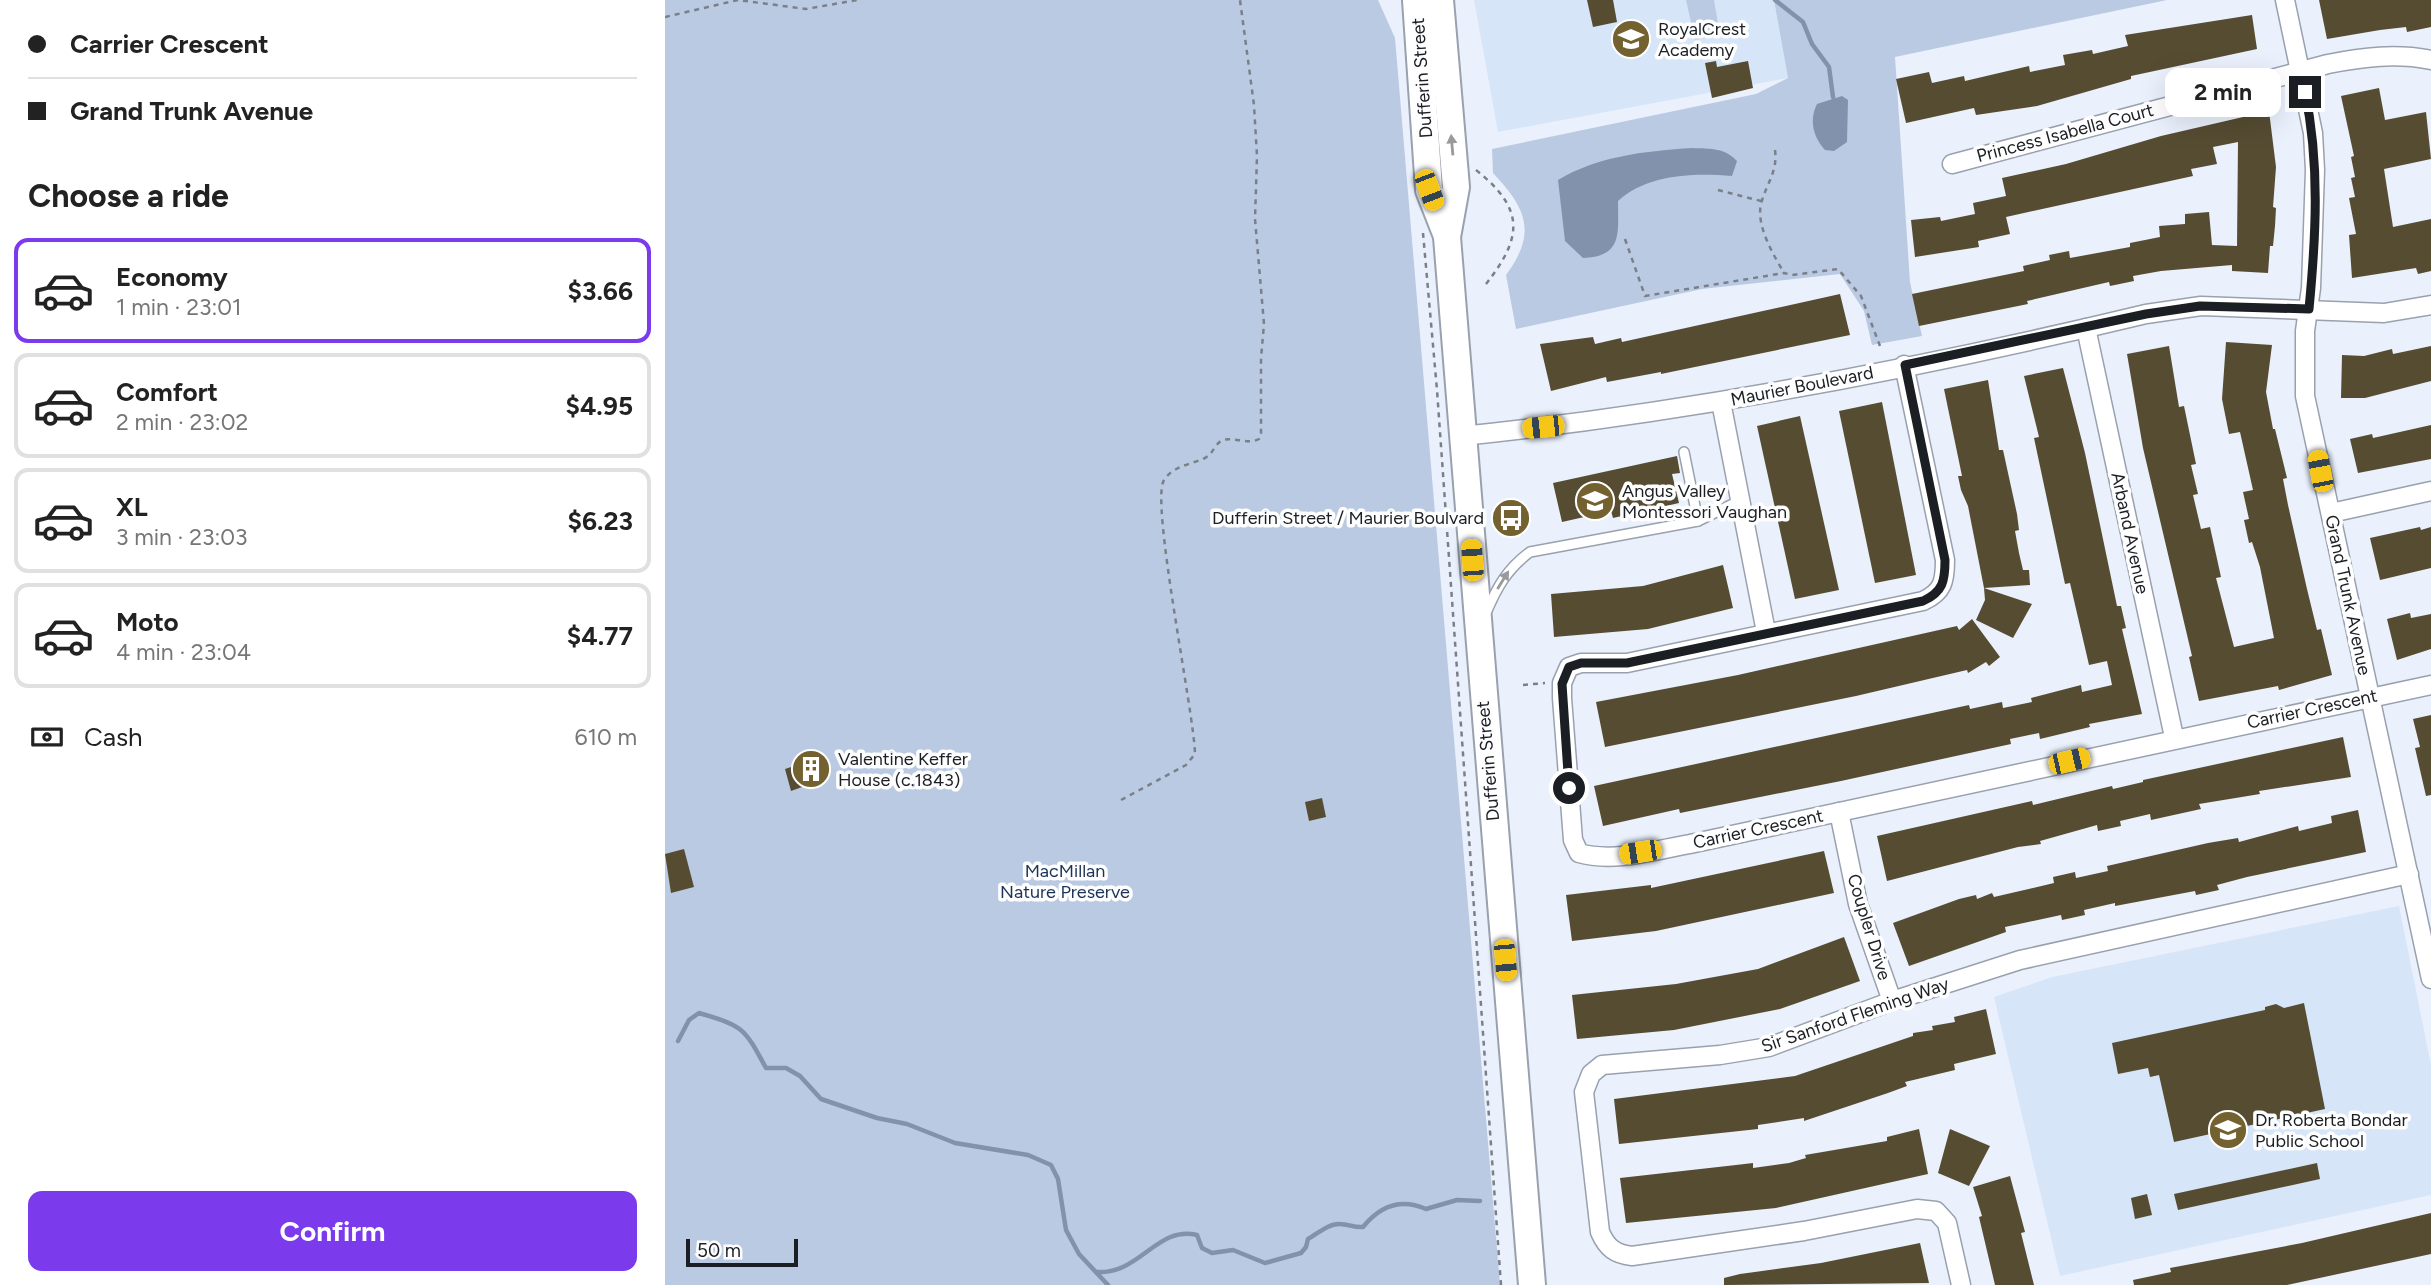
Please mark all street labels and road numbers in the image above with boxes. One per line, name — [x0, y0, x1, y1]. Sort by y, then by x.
street label: Dufferin Street — [1407, 17, 1437, 139]
street label: Princess Isabella Court — [1974, 99, 2156, 167]
street label: Maurier Boulevard — [1729, 361, 1875, 411]
street label: Arband Avenue — [2106, 470, 2154, 596]
street label: Grand Trunk Avenue — [2320, 513, 2376, 677]
street label: Carrier Crescent — [2245, 684, 2379, 734]
street label: Dufferin Street — [1472, 700, 1504, 822]
street label: Carrier Crescent — [1691, 804, 1825, 854]
street label: Coupler Drive — [1842, 871, 1896, 983]
street label: Sir Sanford Fleming Way — [1758, 972, 1952, 1058]

